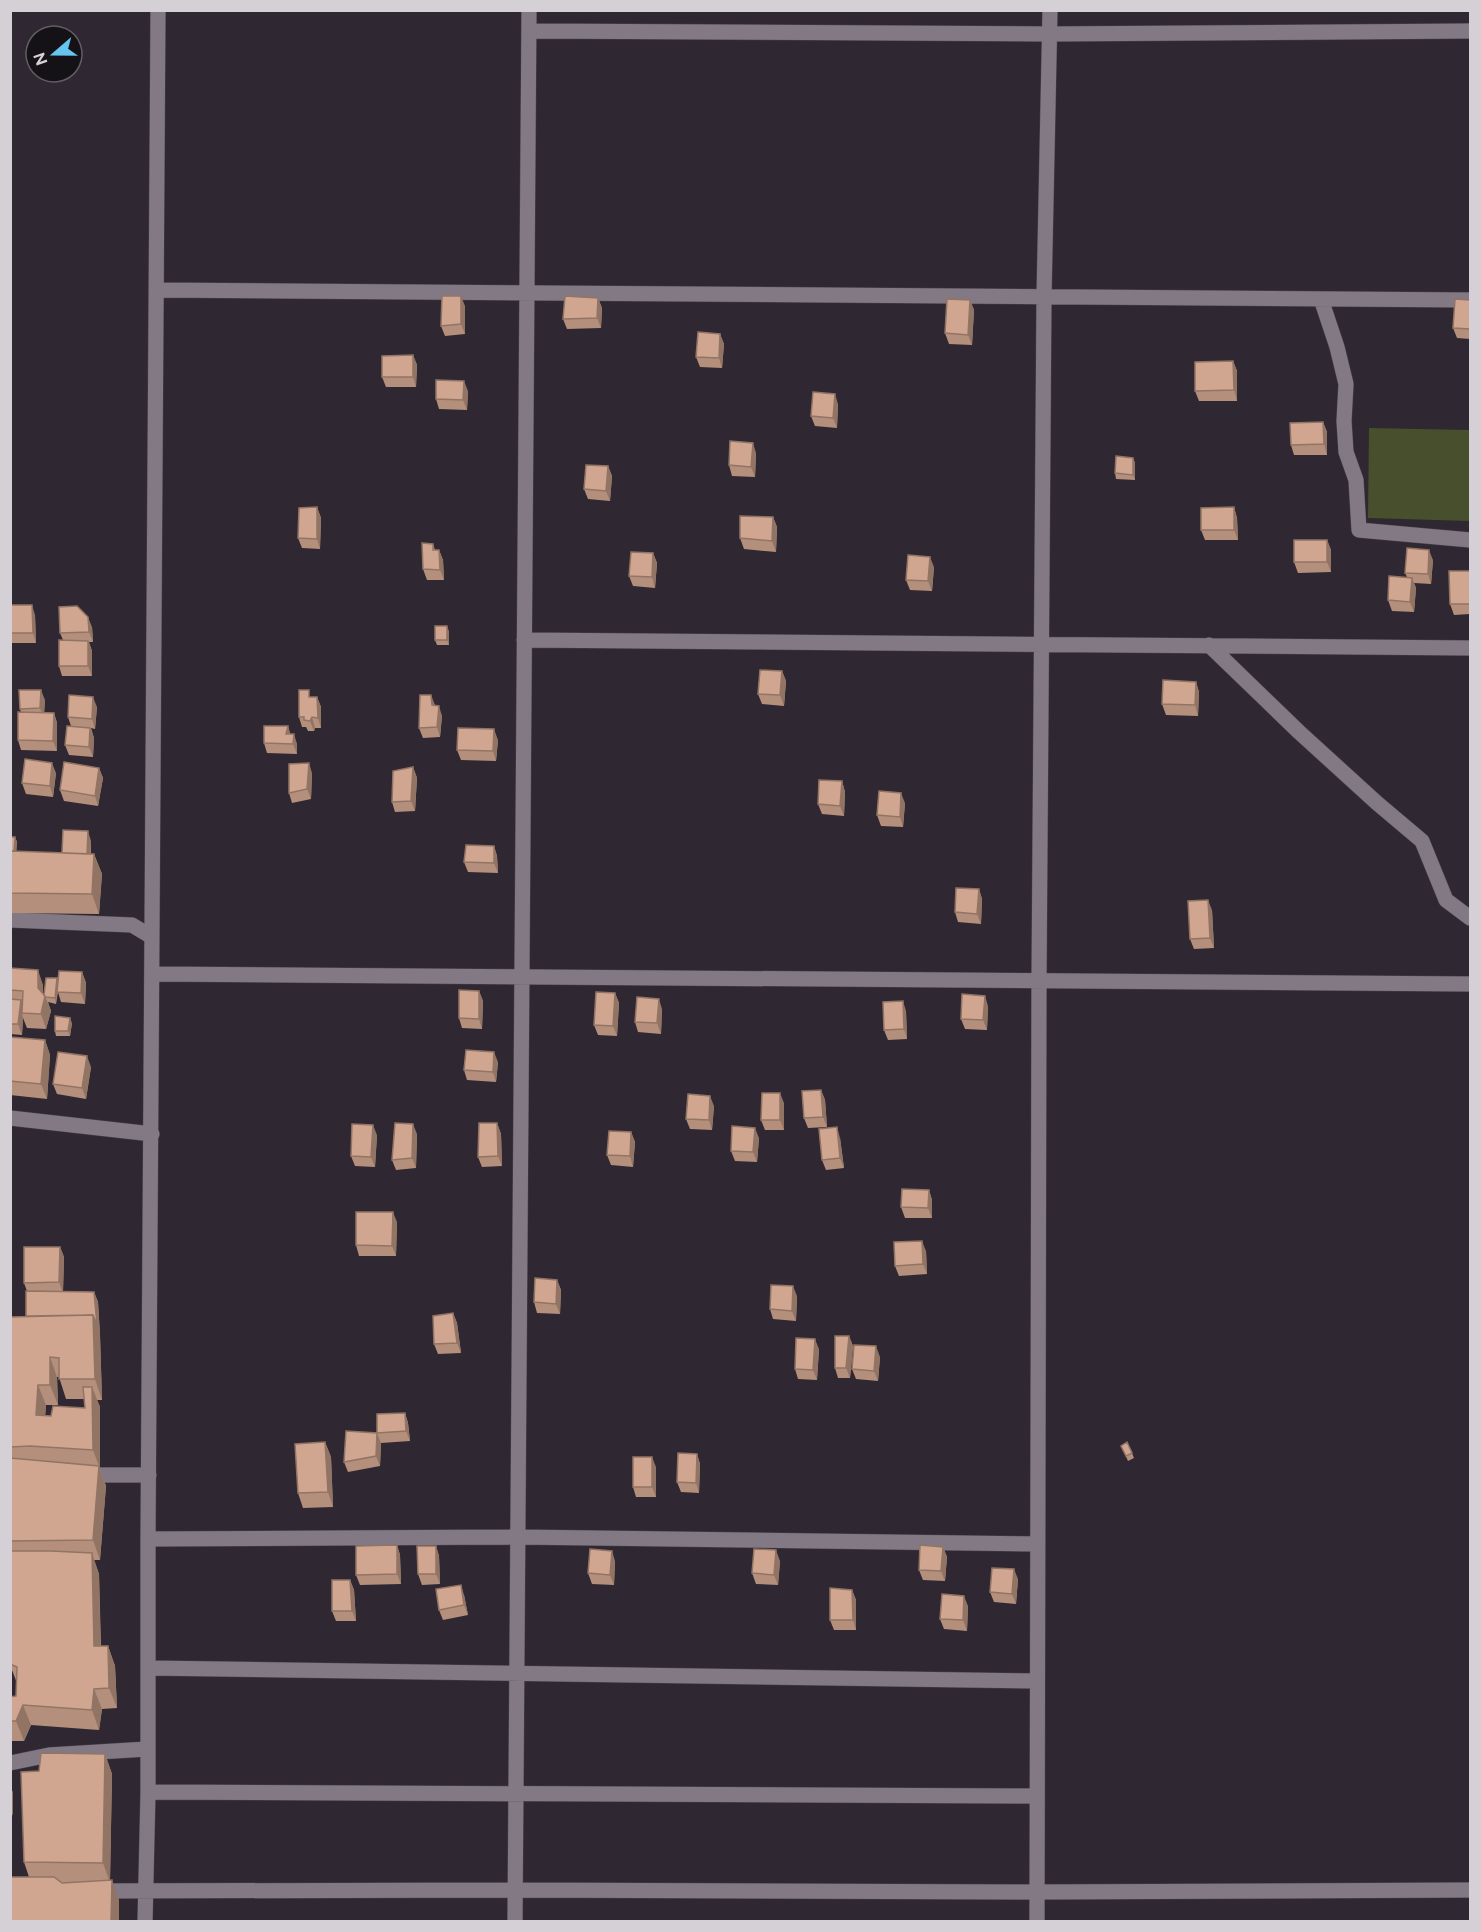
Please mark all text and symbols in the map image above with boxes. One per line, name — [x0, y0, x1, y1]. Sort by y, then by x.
north arrow — [24, 24, 84, 84]
text: N — [29, 50, 51, 68]

